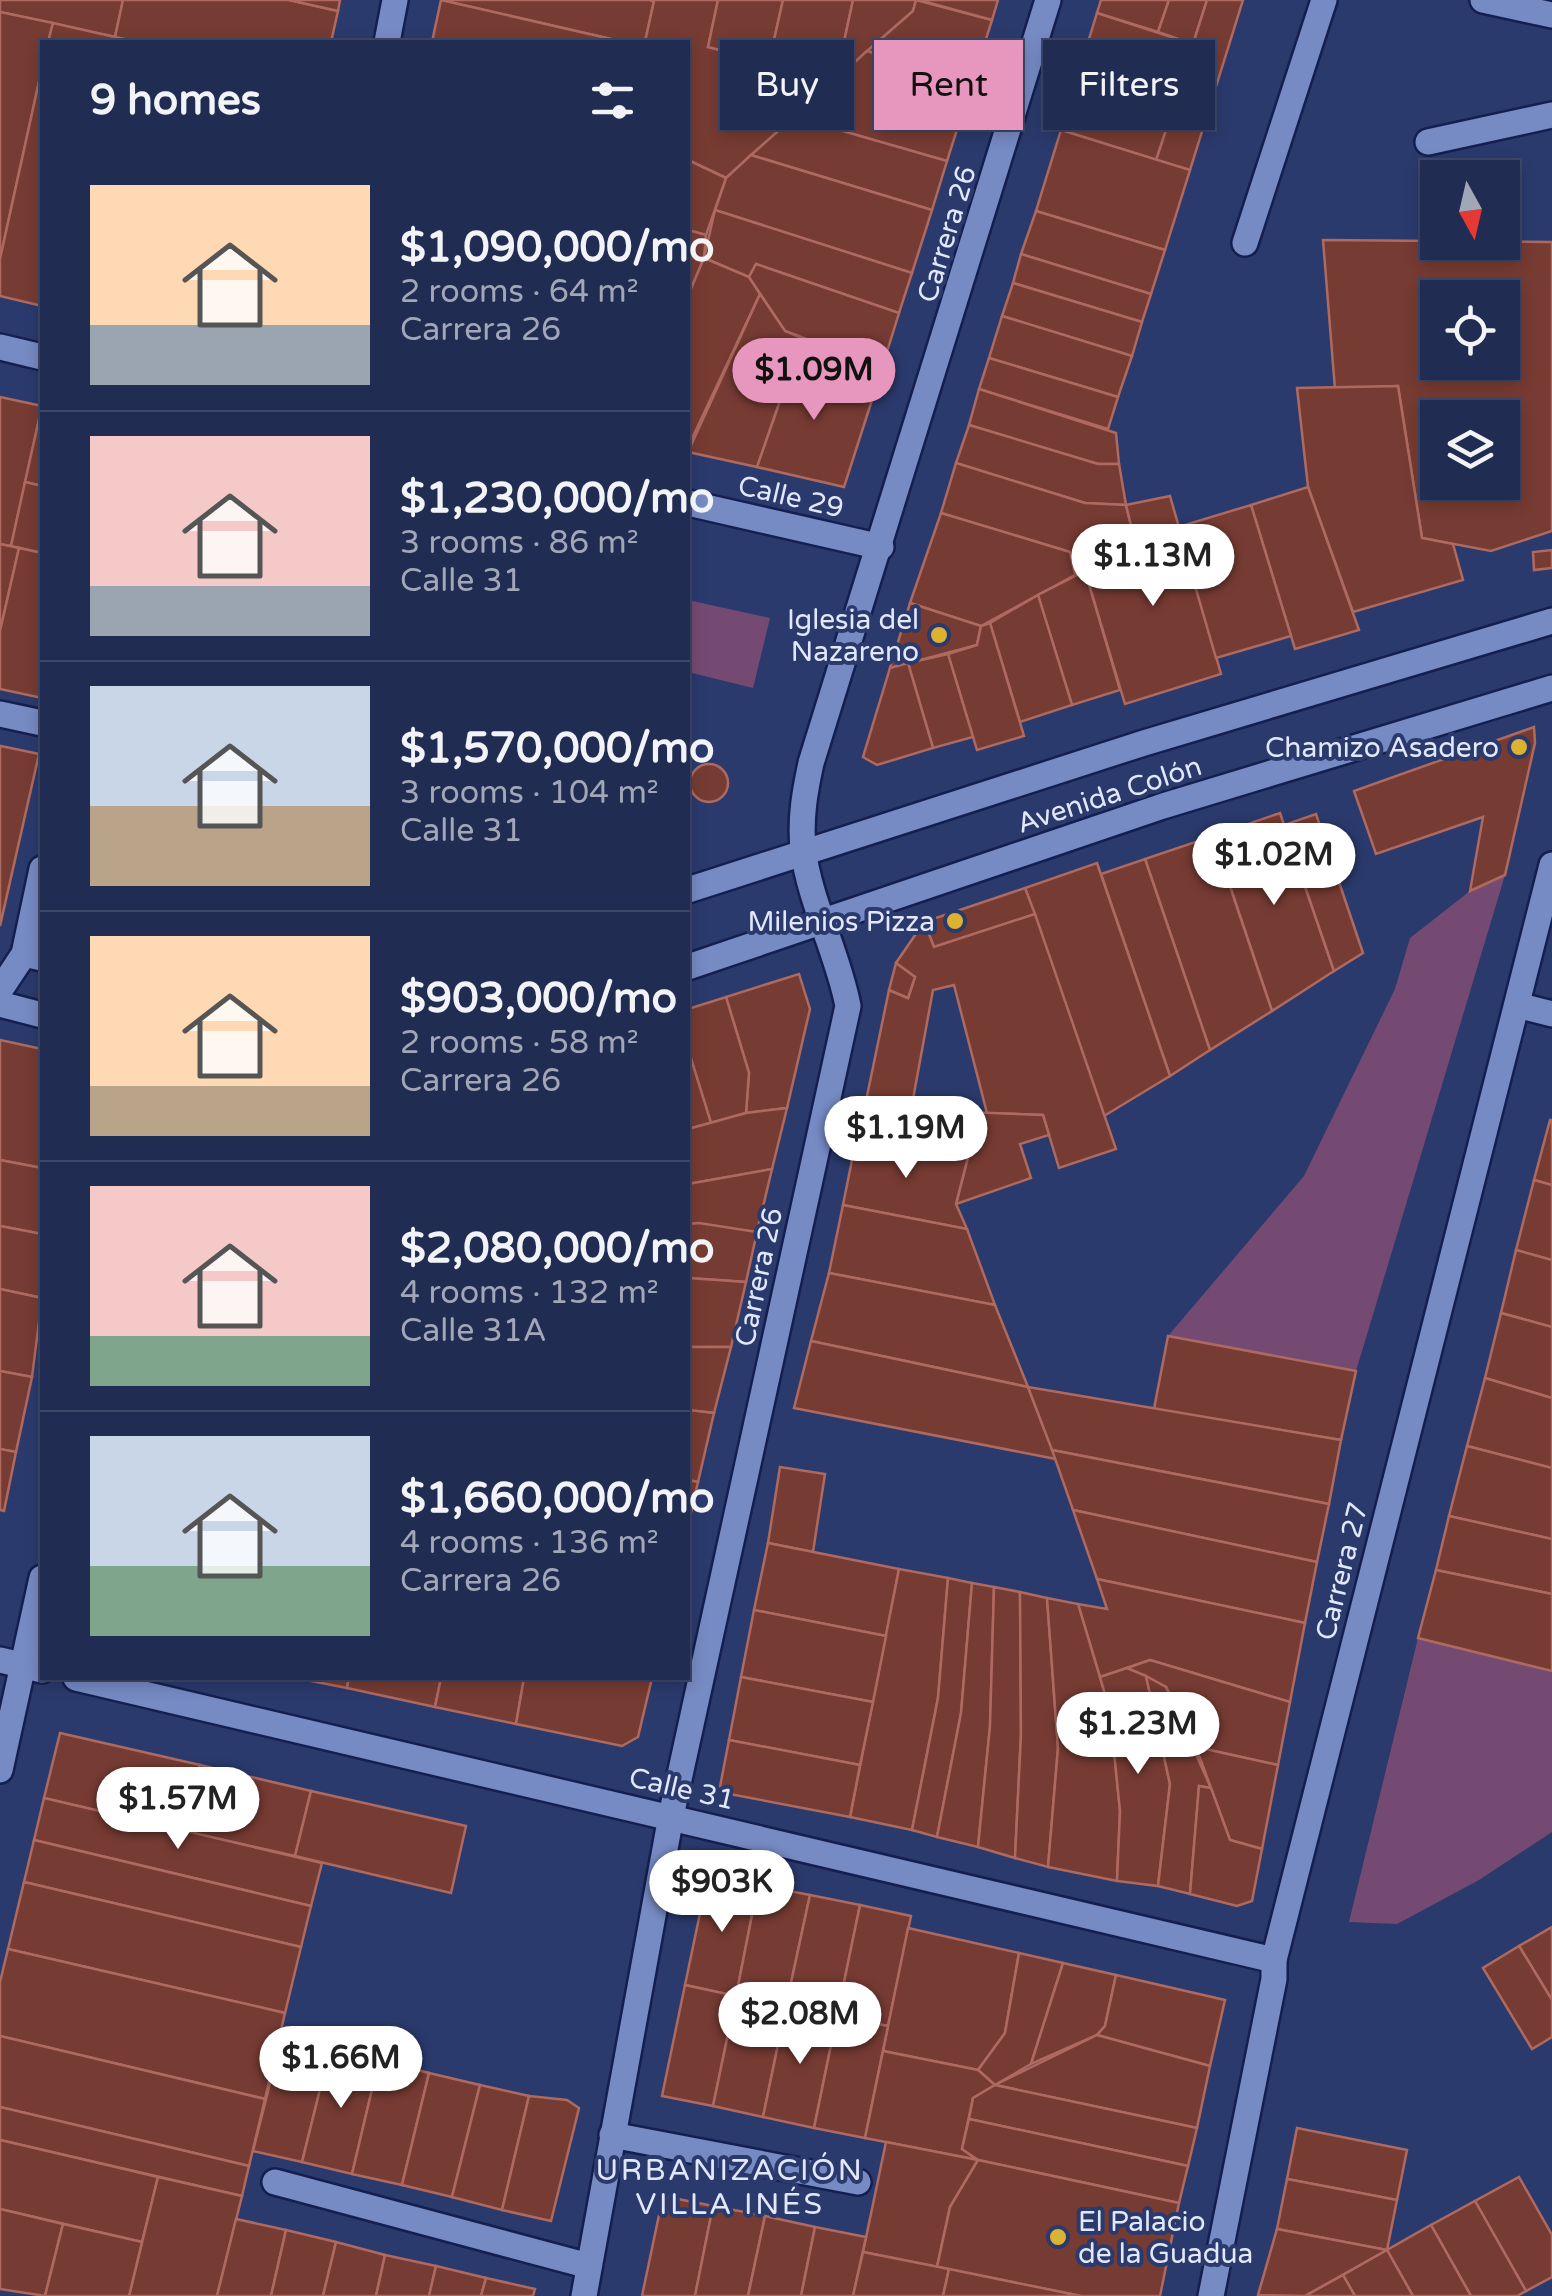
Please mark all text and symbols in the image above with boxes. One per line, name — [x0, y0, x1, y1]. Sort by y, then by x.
chip: Buy — [720, 40, 854, 130]
chip: Rent — [874, 40, 1023, 130]
chip: Filters — [1043, 40, 1215, 130]
icon: filters — [585, 73, 640, 128]
text: 9 homes — [90, 75, 261, 126]
north arrow — [1420, 160, 1520, 260]
map controls — [1420, 160, 1520, 500]
street label: Carrera 26 — [910, 162, 984, 307]
text: $1,090,000/mo — [400, 222, 714, 273]
icon: home — [170, 225, 290, 345]
text: 2 rooms · 64 m² — [400, 273, 639, 311]
button: locate — [1420, 280, 1520, 380]
text: Carrera 26 — [400, 311, 561, 349]
pin: $1.09M — [733, 338, 895, 423]
text: $1.09M — [754, 351, 874, 389]
button: layers — [1420, 400, 1520, 500]
street label: Calle 29 — [735, 468, 847, 526]
text: $1,230,000/mo — [400, 473, 714, 524]
icon: home — [170, 476, 290, 596]
text: 3 rooms · 86 m² — [400, 524, 639, 562]
pin: $1.13M — [1072, 524, 1234, 609]
text: $1.13M — [1093, 537, 1213, 575]
text: Calle 31 — [400, 562, 523, 600]
place label: Iglesia del Nazareno — [787, 603, 919, 669]
marker: Iglesia del Nazareno — [928, 624, 950, 646]
text: $1,570,000/mo — [400, 723, 714, 774]
icon: home — [170, 726, 290, 846]
place label: Chamizo Asadero — [1265, 731, 1499, 765]
marker: Chamizo Asadero — [1508, 736, 1530, 758]
street label: Avenida Colón — [1013, 749, 1206, 841]
text: 3 rooms · 104 m² — [400, 774, 659, 812]
text: Calle 31 — [400, 812, 523, 850]
pin: $1.02M — [1193, 823, 1355, 908]
text: $1.02M — [1214, 836, 1334, 874]
place label: Milenios Pizza — [747, 905, 935, 939]
marker: Milenios Pizza — [944, 910, 966, 932]
text: $903,000/mo — [400, 973, 677, 1024]
icon: home — [170, 976, 290, 1096]
text: 2 rooms · 58 m² — [400, 1024, 639, 1062]
text: Carrera 26 — [400, 1062, 561, 1100]
pin: $1.19M — [825, 1096, 987, 1181]
text: $1.19M — [846, 1109, 966, 1147]
street label: Carrera 26 — [728, 1205, 790, 1350]
text: $2,080,000/mo — [400, 1223, 714, 1274]
icon: home — [170, 1226, 290, 1346]
text: 4 rooms · 132 m² — [400, 1274, 659, 1312]
text: Calle 31A — [400, 1312, 547, 1350]
text: $1,660,000/mo — [400, 1473, 714, 1524]
icon: home — [170, 1476, 290, 1596]
street label: Carrera 27 — [1308, 1499, 1376, 1644]
text: 4 rooms · 136 m² — [400, 1524, 659, 1562]
text: Carrera 26 — [400, 1562, 561, 1600]
pin: $1.23M — [1057, 1692, 1219, 1777]
text: $1.23M — [1078, 1705, 1198, 1743]
street label: Calle 31 — [626, 1760, 738, 1818]
pin: $1.57M — [97, 1767, 259, 1852]
text: $1.57M — [118, 1780, 238, 1818]
pin: $903K — [652, 1850, 792, 1935]
text: $903K — [671, 1863, 773, 1901]
pin: $2.08M — [719, 1982, 881, 2067]
text: $2.08M — [740, 1995, 860, 2033]
pin: $1.66M — [260, 2026, 422, 2111]
text: $1.66M — [281, 2039, 401, 2077]
district label: URBANIZACIÓN VILLA INÉS — [596, 2152, 864, 2223]
place label: El Palacio de la Guadua — [1078, 2205, 1253, 2271]
marker: El Palacio de la Guadua — [1047, 2226, 1069, 2248]

